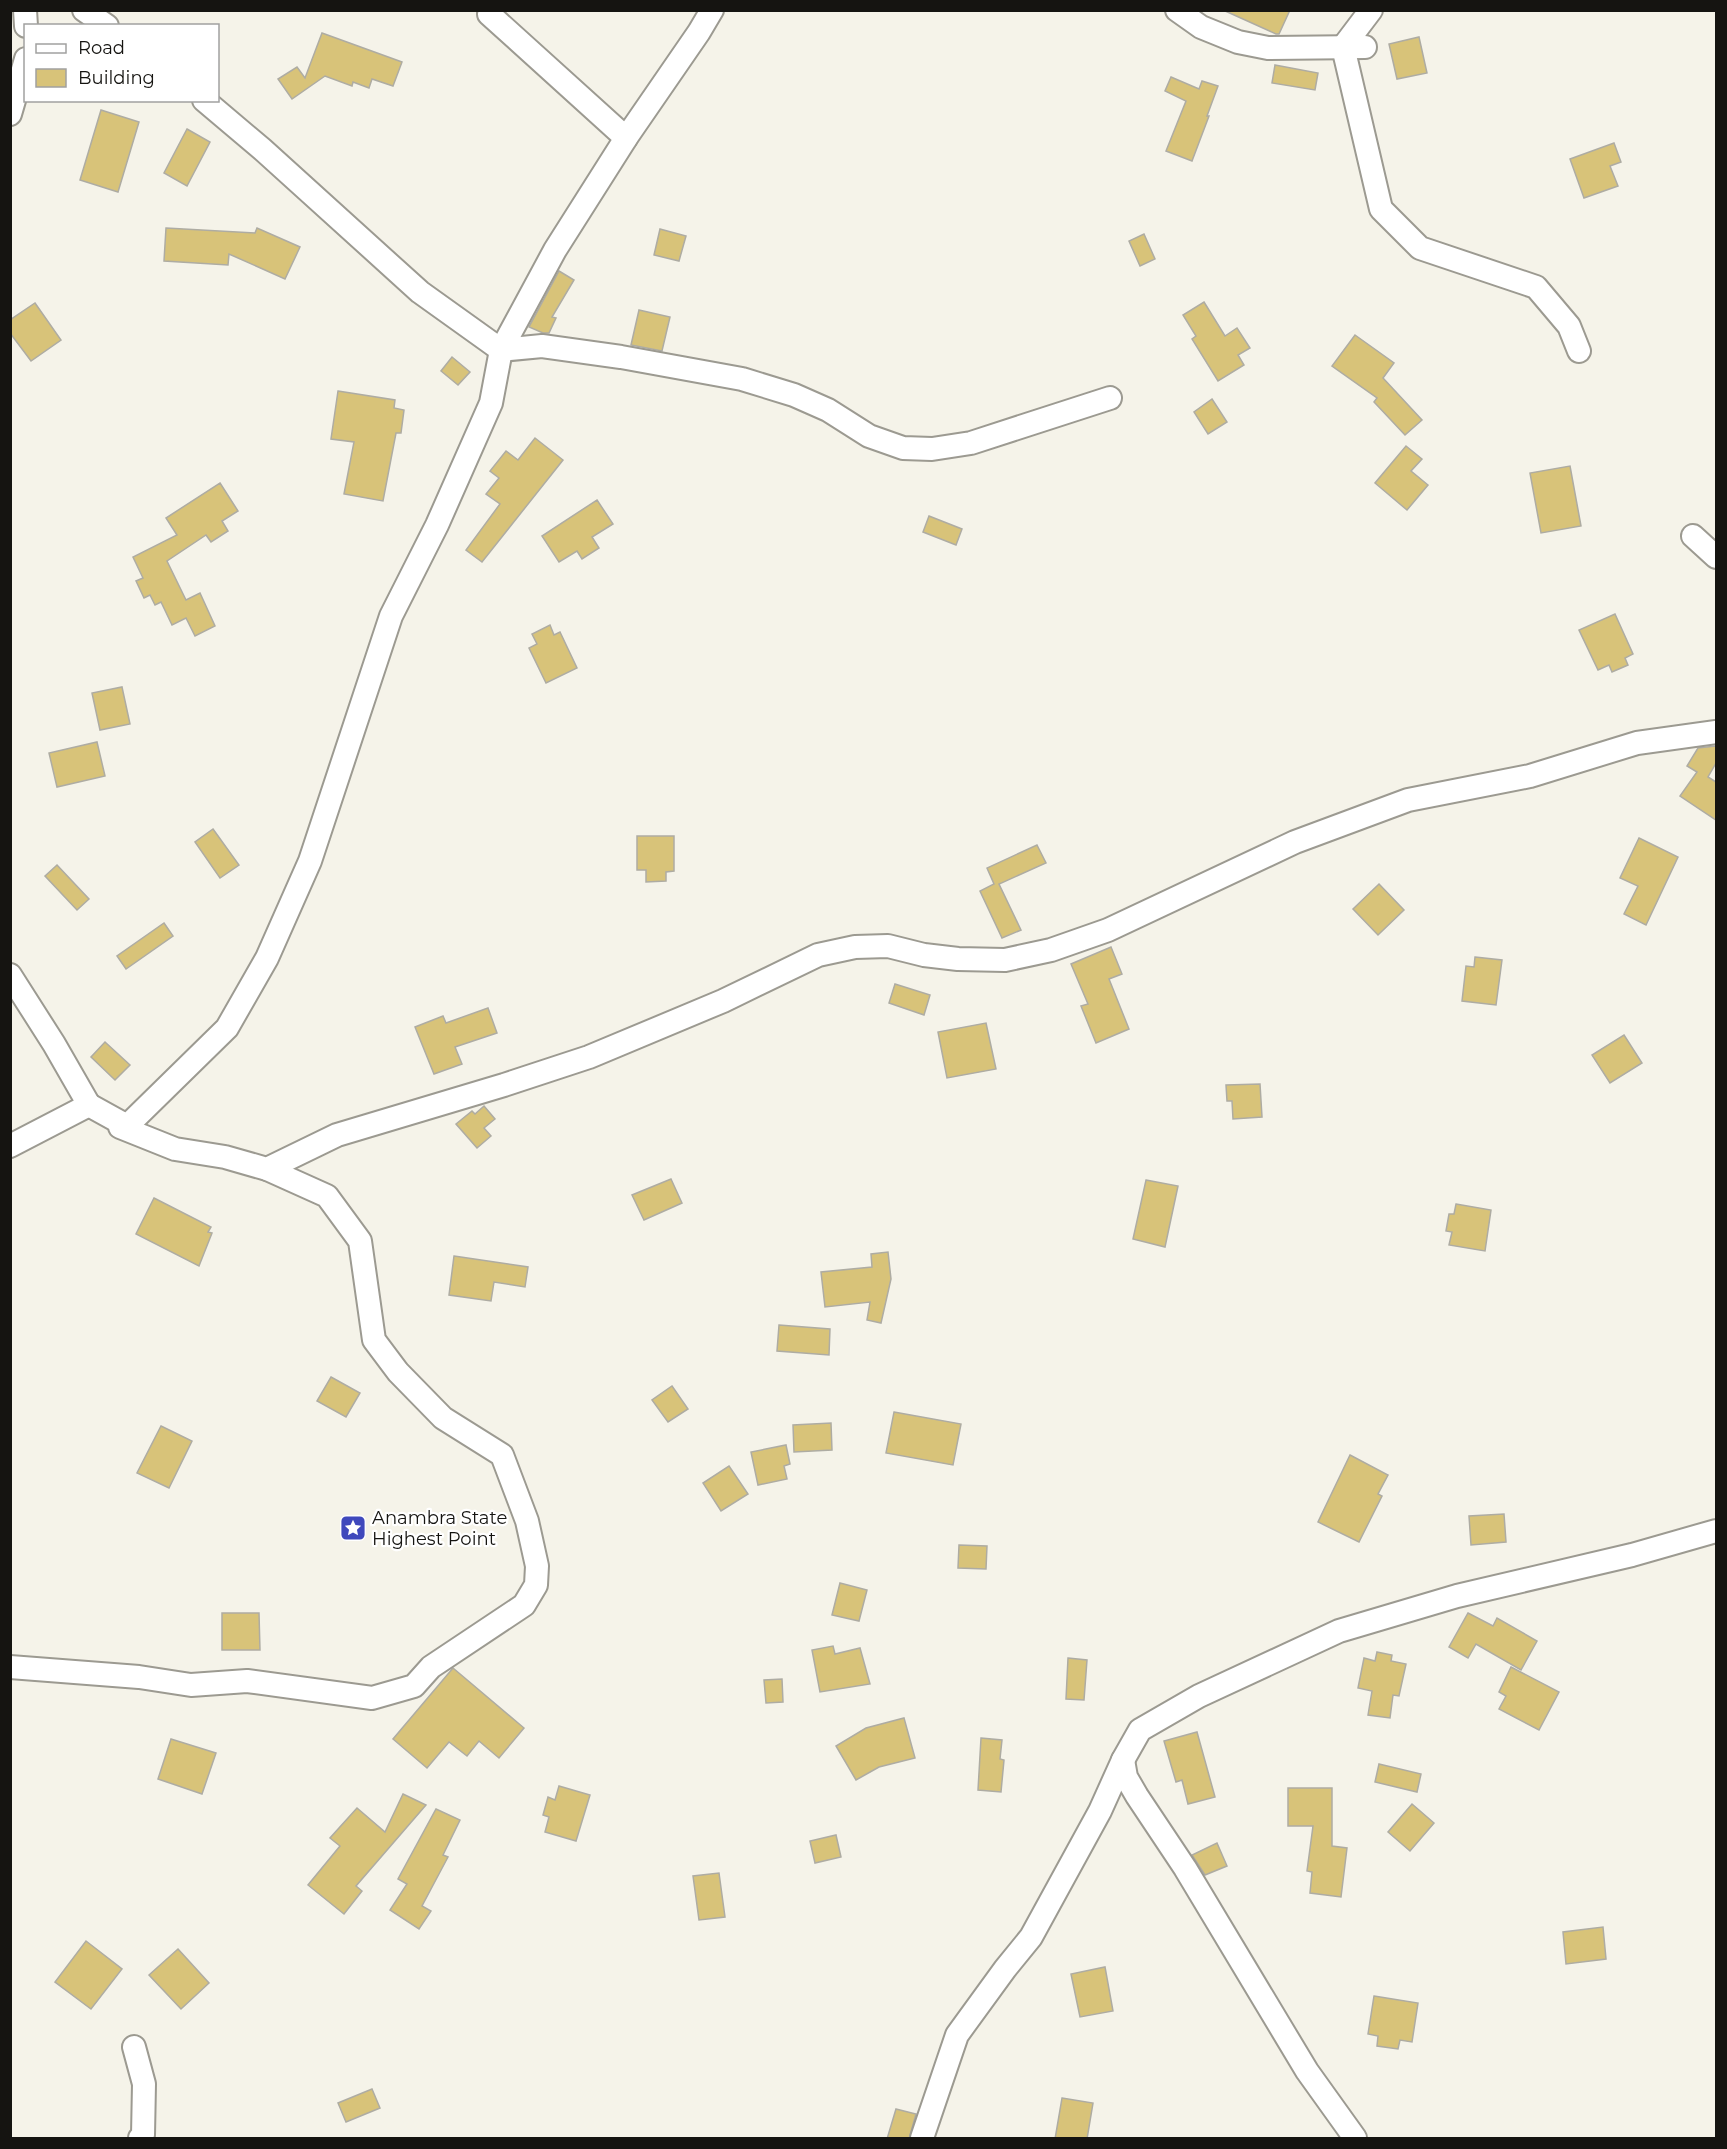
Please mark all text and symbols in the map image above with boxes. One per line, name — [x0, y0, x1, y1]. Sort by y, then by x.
legend — [24, 24, 219, 102]
text: Road — [78, 37, 125, 59]
text: Building — [78, 67, 155, 89]
place label: Anambra State Highest Point — [372, 1507, 507, 1550]
place icon: Anambra State Highest Point — [338, 1513, 368, 1543]

